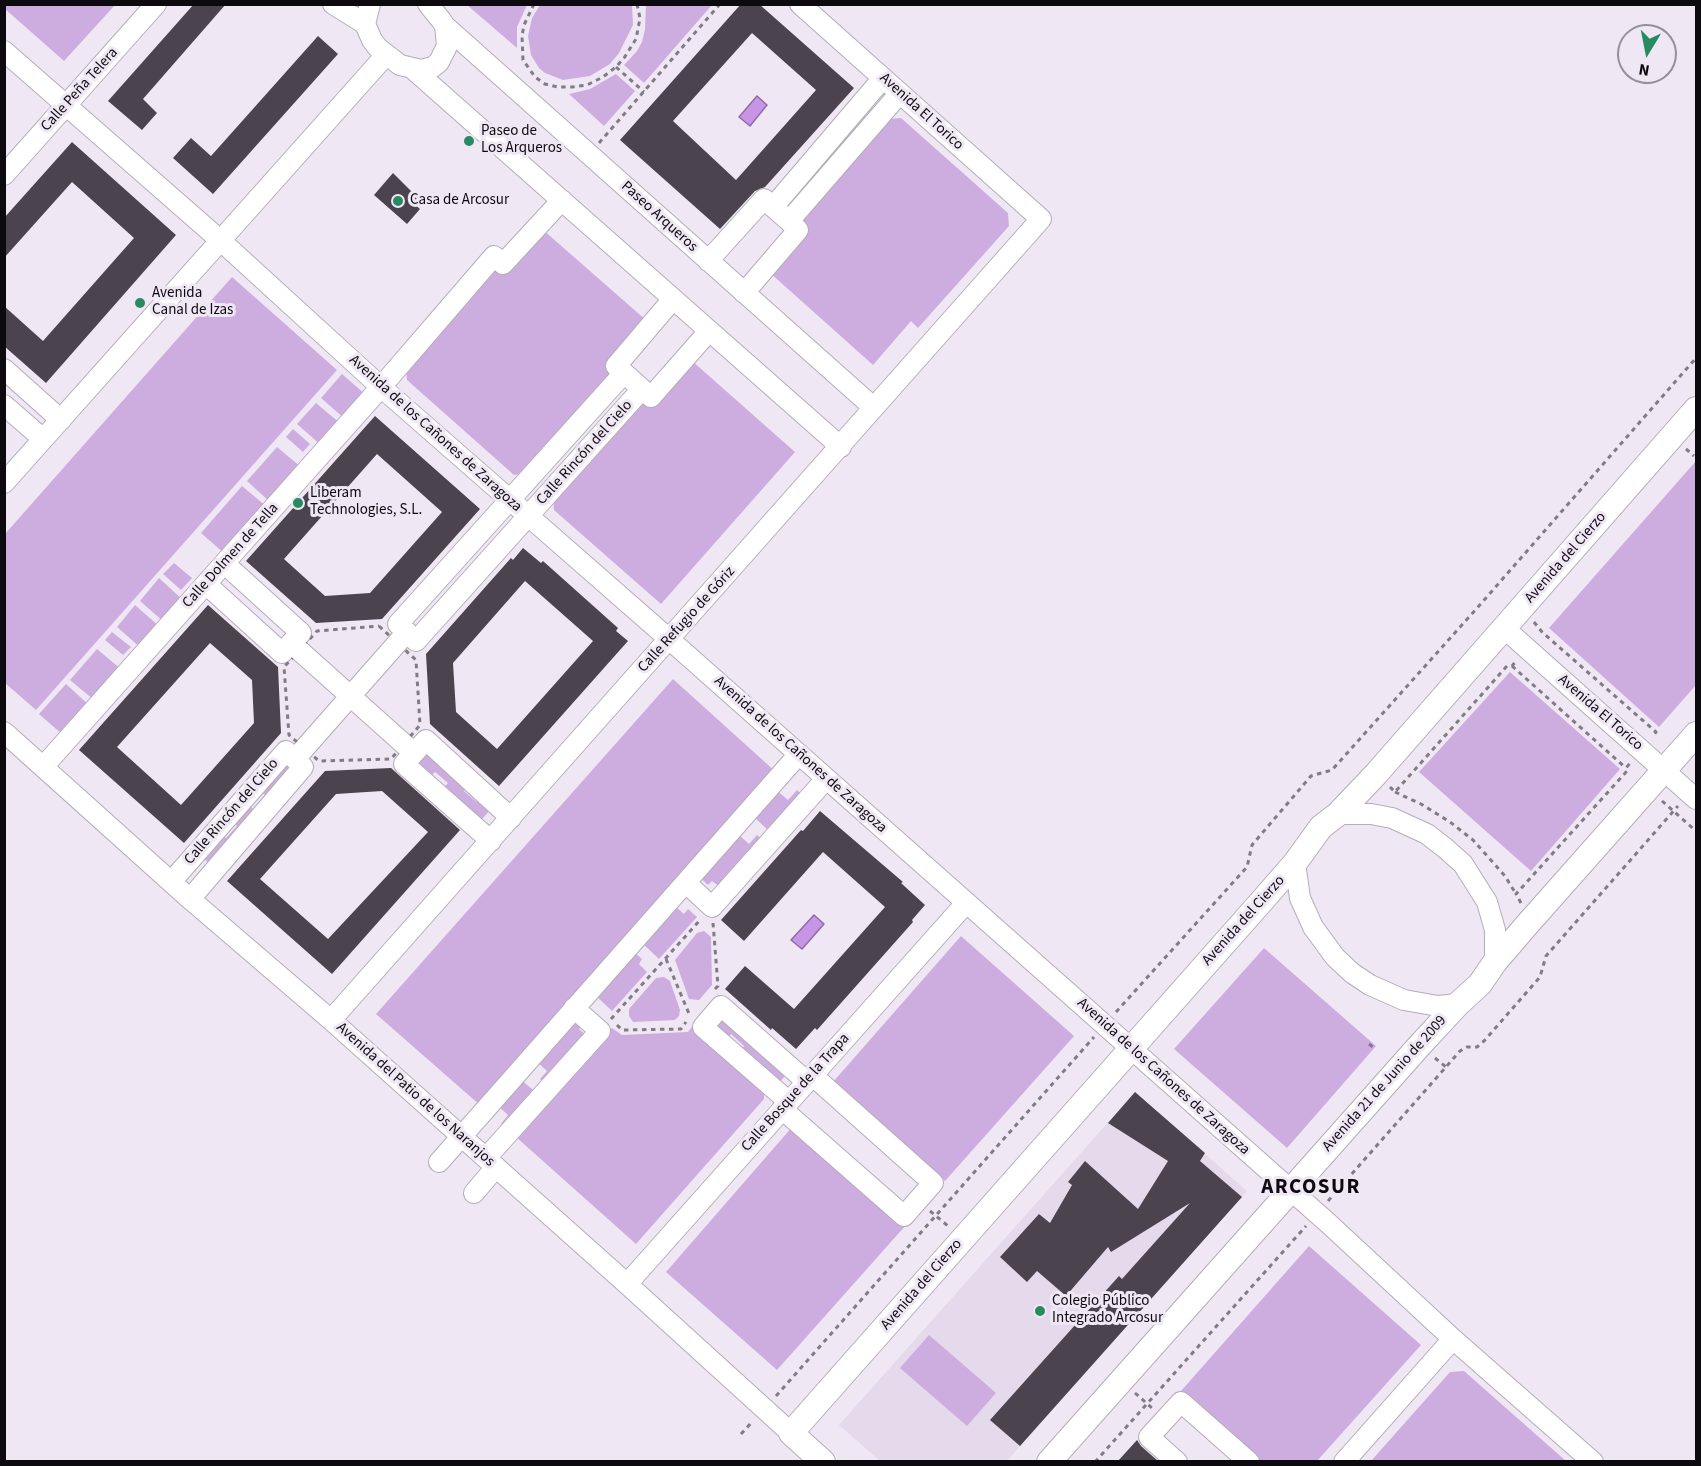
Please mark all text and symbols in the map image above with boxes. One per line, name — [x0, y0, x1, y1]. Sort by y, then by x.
north arrow — [1617, 24, 1677, 84]
street label: Calle Peña Telera — [38, 44, 122, 136]
text: N — [1637, 58, 1651, 82]
street label: Avenida El Torico — [875, 70, 967, 154]
place label: Paseo de Los Arqueros — [481, 123, 562, 158]
marker: Paseo de Los Arqueros — [462, 134, 476, 148]
street label: Paseo Arqueros — [617, 178, 701, 256]
place label: Casa de Arcosur — [410, 192, 509, 210]
marker: Casa de Arcosur — [391, 194, 405, 208]
place label: Avenida Canal de Izas — [152, 285, 233, 320]
marker: Avenida Canal de Izas — [133, 296, 147, 310]
street label: Avenida de los Cañones de Zaragoza — [345, 352, 525, 516]
street label: Calle Rincón del Cielo — [533, 397, 637, 509]
place label: Liberam Technologies, S.L. — [310, 485, 422, 520]
marker: Liberam Technologies, S.L. — [291, 496, 305, 510]
street label: Calle Dolmen de Tella — [179, 500, 283, 612]
street label: Avenida del Cierzo — [1521, 509, 1611, 607]
street label: Calle Refugio de Góriz — [635, 563, 739, 677]
street label: Avenida El Torico — [1554, 671, 1646, 755]
street label: Avenida de los Cañones de Zaragoza — [710, 673, 890, 837]
street label: Calle Rincón del Cielo — [181, 755, 283, 869]
street label: Avenida del Cierzo — [1199, 872, 1289, 970]
street label: Avenida de los Cañones de Zaragoza — [1073, 995, 1253, 1159]
street label: Avenida 21 de Junio de 2009 — [1319, 1012, 1451, 1156]
street label: Avenida del Patio de los Naranjos — [332, 1019, 498, 1171]
street label: Calle Bosque de la Trapa — [738, 1030, 854, 1156]
district label: ARCOSUR — [1261, 1175, 1361, 1201]
street label: Avenida del Cierzo — [877, 1236, 967, 1334]
place label: Colegio Público Integrado Arcosur — [1052, 1293, 1163, 1328]
marker: Colegio Público Integrado Arcosur — [1033, 1304, 1047, 1318]

